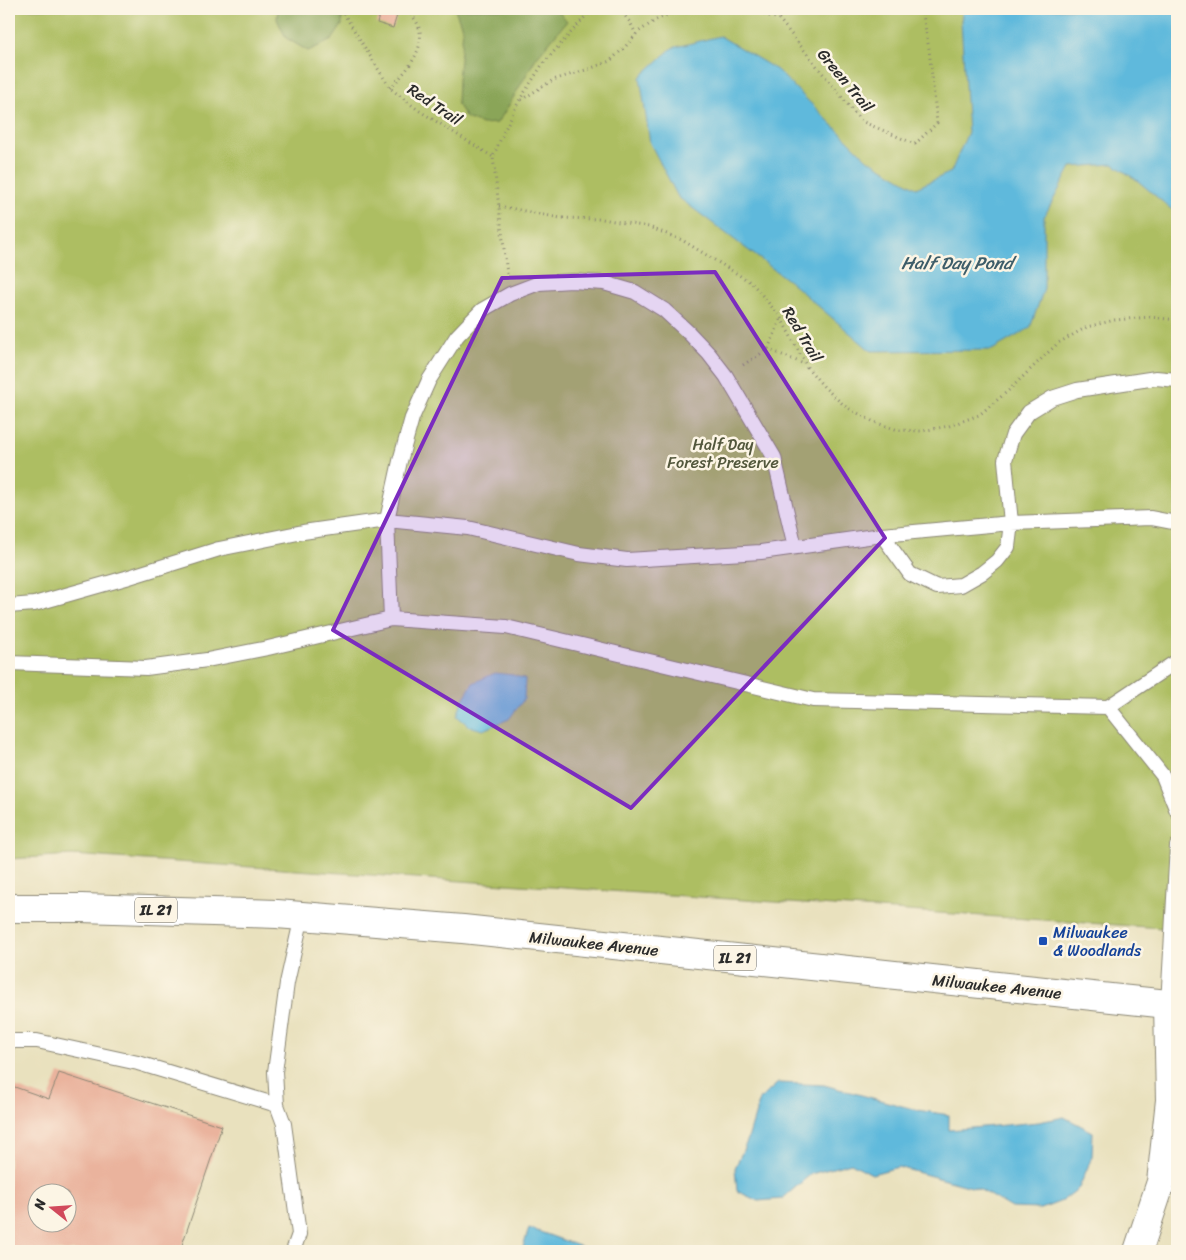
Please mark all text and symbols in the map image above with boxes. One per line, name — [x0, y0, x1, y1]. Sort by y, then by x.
street label: Green Trail — [810, 42, 882, 119]
street label: Red Trail — [401, 75, 469, 134]
water label: Half Day Pond — [901, 247, 1017, 279]
street label: Red Trail — [774, 301, 831, 368]
park label: Half Day Forest Preserve — [667, 430, 779, 477]
road number: IL 21 — [135, 898, 177, 922]
place label: Milwaukee & Woodlands — [1053, 918, 1142, 965]
street label: Milwaukee Avenue — [528, 922, 660, 965]
marker: Milwaukee & Woodlands — [1037, 935, 1049, 947]
road number: IL 21 — [714, 946, 756, 970]
street label: Milwaukee Avenue — [931, 965, 1063, 1008]
north arrow — [28, 1182, 78, 1232]
text: N — [26, 1196, 54, 1214]

